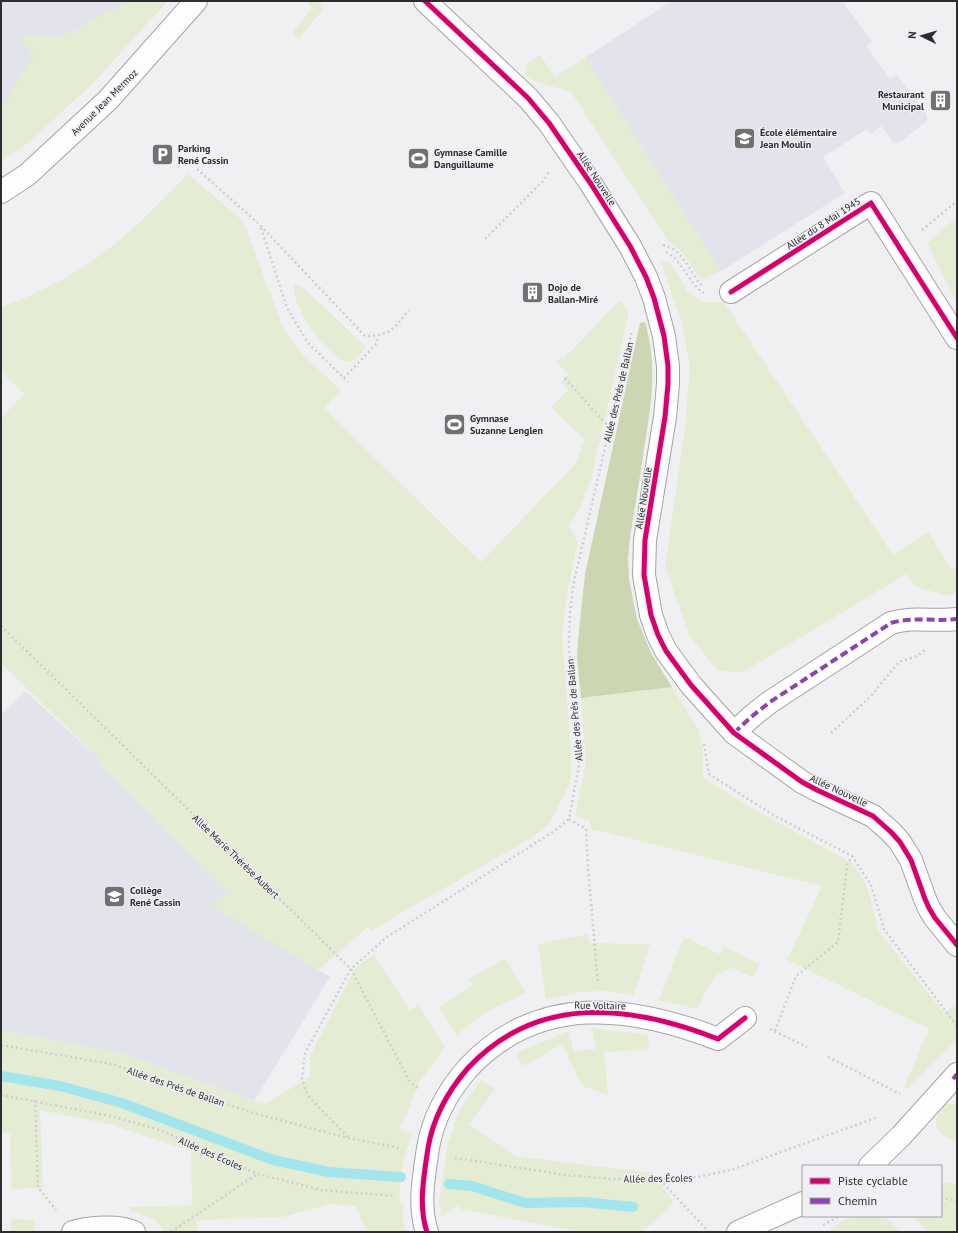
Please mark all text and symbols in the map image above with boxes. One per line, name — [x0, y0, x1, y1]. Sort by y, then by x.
north arrow — [902, 16, 942, 56]
text: N — [905, 31, 919, 39]
street label: Avenue Jean Mermoz — [68, 66, 140, 138]
building icon: Restaurant Municipal — [927, 87, 953, 113]
place label: Restaurant Municipal — [878, 88, 924, 113]
school or university icon: École élémentaire Jean Moulin — [732, 125, 758, 151]
place label: École élémentaire Jean Moulin — [759, 126, 837, 151]
parking icon: Parking René Cassin — [150, 141, 176, 167]
place label: Parking René Cassin — [178, 142, 229, 167]
sports icon: Gymnase Camille Danguillaume — [406, 145, 432, 171]
place label: Gymnase Camille Danguillaume — [434, 146, 507, 171]
street label: Allée Nouvelle — [574, 148, 619, 208]
street label: Allée du 8 Mai 1945 — [784, 195, 863, 252]
building icon: Dojo de Ballan-Miré — [519, 280, 545, 306]
place label: Dojo de Ballan-Miré — [548, 281, 598, 306]
street label: Allée des Prés de Ballan — [601, 341, 636, 444]
sports icon: Gymnase Suzanne Lenglen — [441, 411, 467, 437]
place label: Gymnase Suzanne Lenglen — [470, 412, 543, 437]
street label: Allée Nouvelle — [632, 466, 655, 530]
street label: Allée des Prés de Ballan — [564, 658, 585, 762]
street label: Allée Nouvelle — [808, 771, 870, 810]
street label: Allée Marie Thérèse Aubert — [189, 811, 282, 902]
school or university icon: Collège René Cassin — [101, 883, 127, 909]
place label: Collège René Cassin — [130, 884, 181, 909]
street label: Rue Voltaire — [574, 999, 626, 1012]
street label: Allée des Prés de Ballan — [125, 1064, 226, 1109]
street label: Allée des Écoles — [177, 1133, 245, 1173]
legend — [802, 1165, 942, 1217]
street label: Allée des Écoles — [623, 1171, 693, 1186]
text: Piste cyclable — [838, 1173, 908, 1188]
text: Chemin — [838, 1193, 877, 1208]

